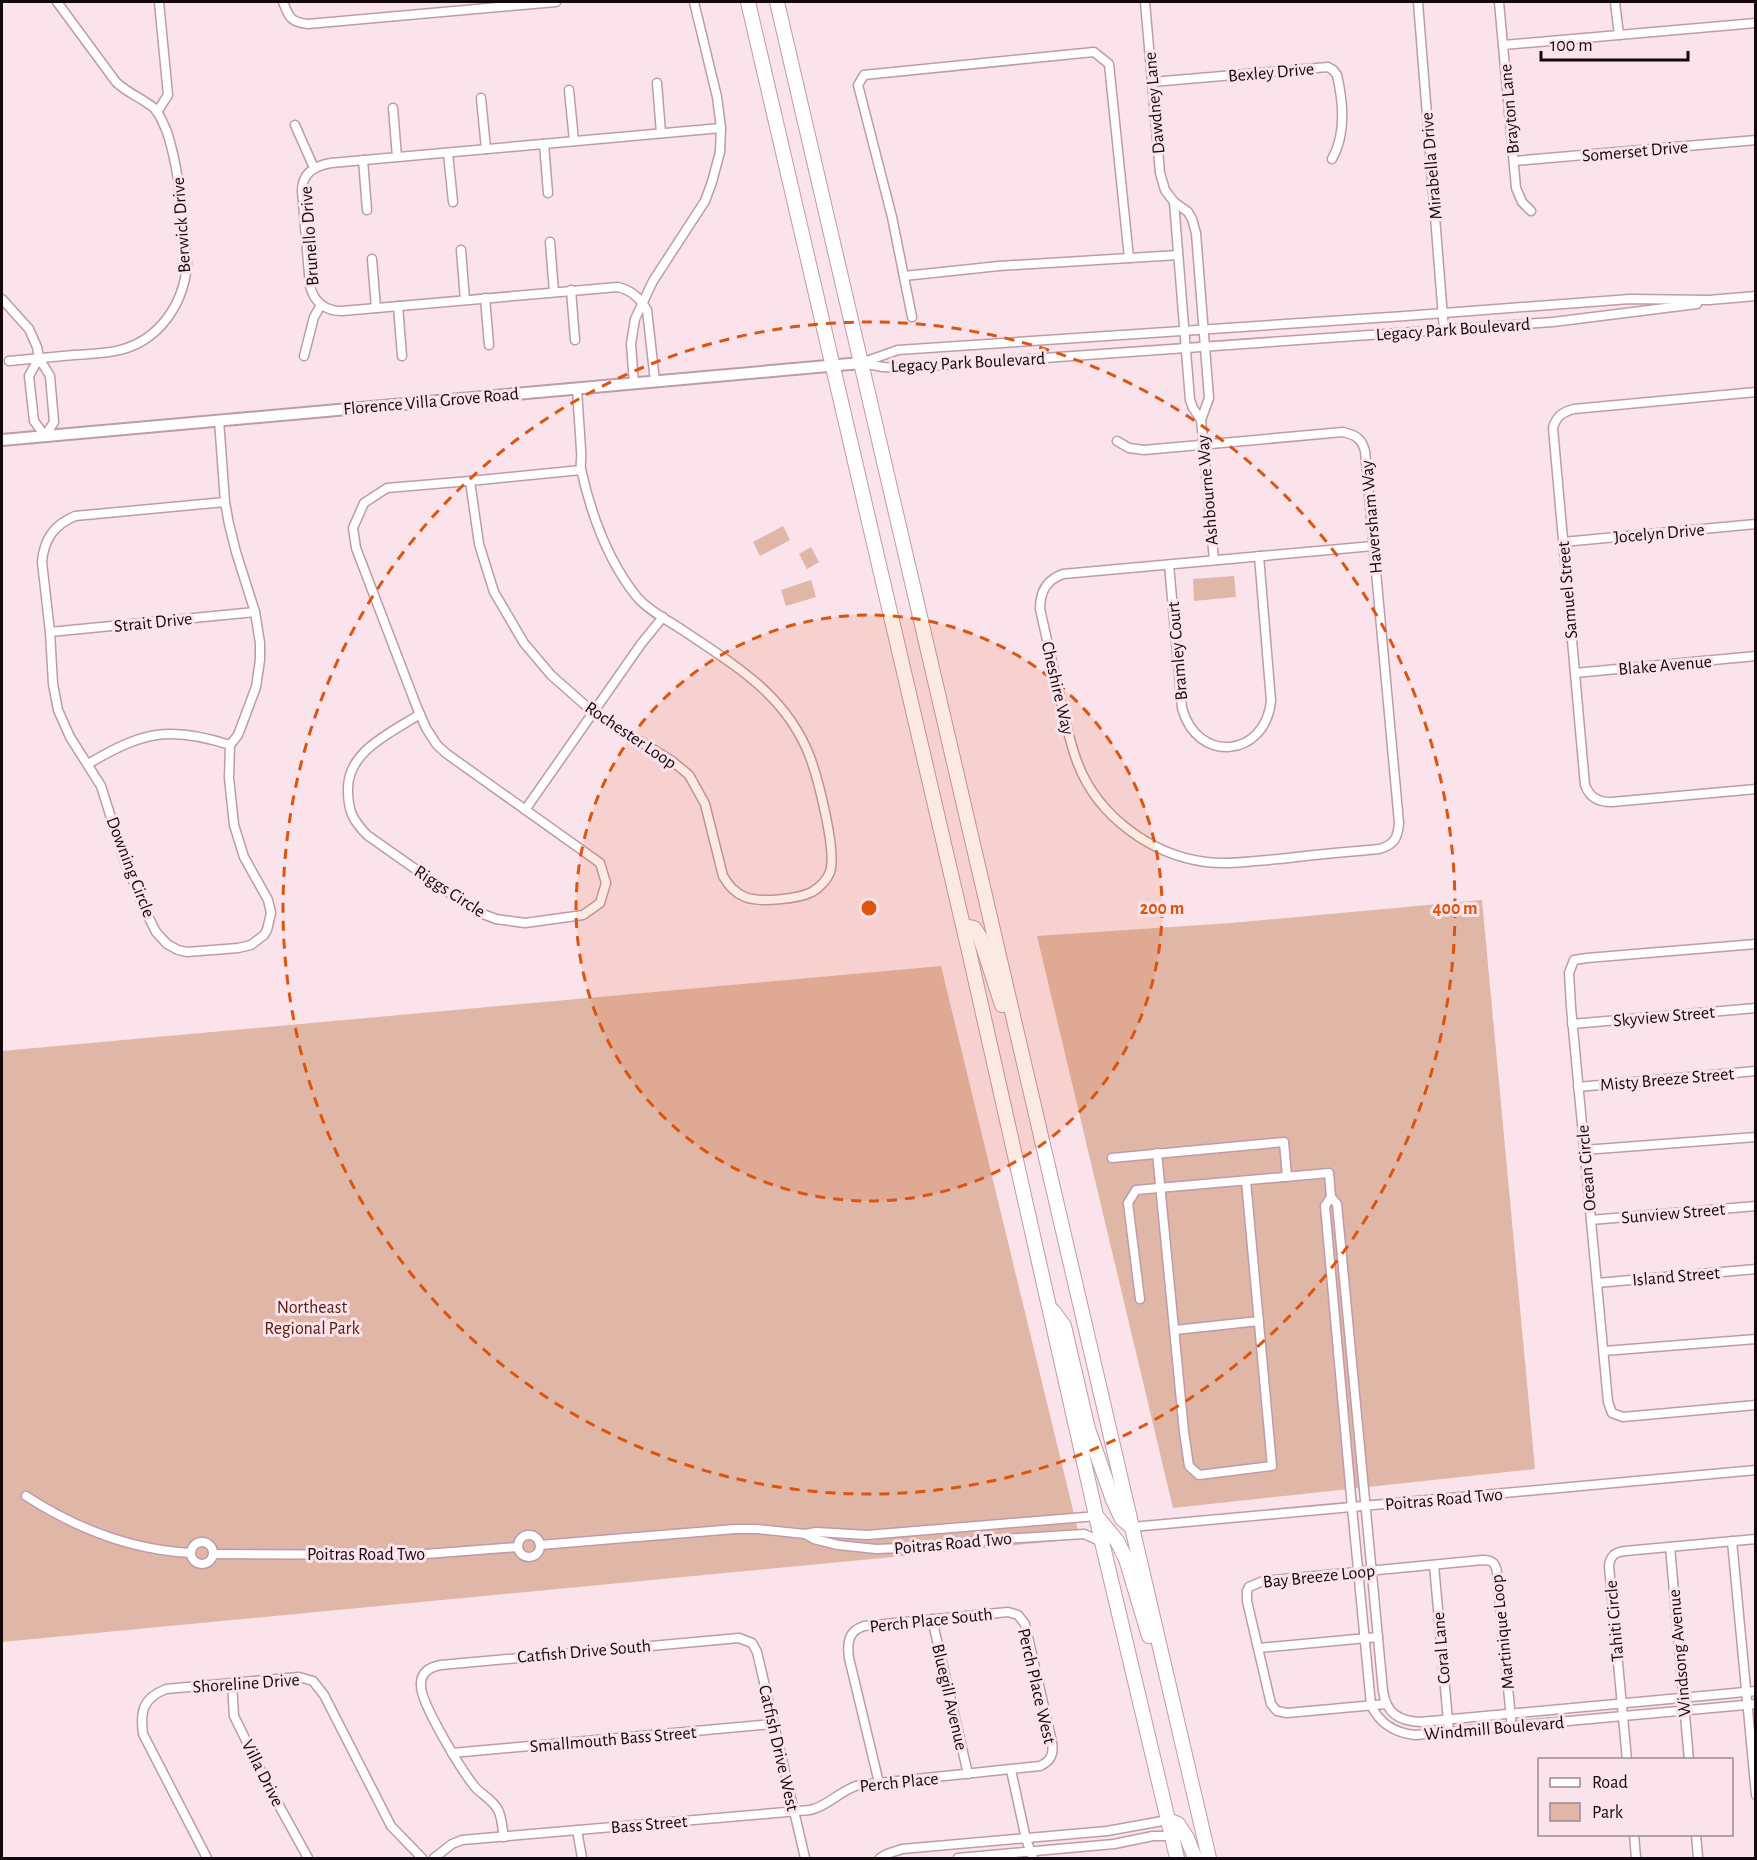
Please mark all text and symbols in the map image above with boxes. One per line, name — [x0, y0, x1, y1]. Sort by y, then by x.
scale bar — [1541, 24, 1688, 62]
text: 100 m — [1550, 37, 1593, 55]
street label: Dawdney Lane — [1142, 51, 1168, 155]
street label: Bexley Drive — [1227, 60, 1315, 86]
street label: Brayton Lane — [1497, 63, 1523, 155]
street label: Mirabella Drive — [1418, 111, 1446, 220]
street label: Somerset Drive — [1581, 138, 1689, 166]
street label: Berwick Drive — [170, 176, 194, 273]
street label: Brunello Drive — [298, 185, 322, 286]
street label: Legacy Park Boulevard — [1375, 316, 1531, 344]
street label: Legacy Park Boulevard — [890, 350, 1046, 376]
street label: Florence Villa Grove Road — [342, 385, 520, 419]
street label: Ashbourne Way — [1194, 434, 1222, 546]
street label: Haversham Way — [1358, 459, 1386, 574]
street label: Jocelyn Drive — [1613, 521, 1705, 547]
street label: Samuel Street — [1555, 540, 1581, 639]
street label: Bramley Court — [1165, 600, 1191, 701]
street label: Strait Drive — [113, 610, 193, 636]
street label: Cheshire Way — [1038, 640, 1077, 737]
street label: Blake Avenue — [1617, 653, 1713, 679]
street label: Rochester Loop — [581, 699, 679, 773]
street label: Downing Circle — [103, 815, 157, 920]
street label: Riggs Circle — [411, 862, 488, 921]
centre of rings — [859, 898, 879, 918]
text: 200 m — [1140, 900, 1184, 918]
text: 400 m — [1432, 900, 1478, 918]
street label: Skyview Street — [1613, 1004, 1716, 1030]
street label: Misty Breeze Street — [1599, 1065, 1735, 1095]
street label: Ocean Circle — [1574, 1124, 1600, 1212]
street label: Sunview Street — [1620, 1200, 1726, 1228]
street label: Island Street — [1632, 1264, 1721, 1290]
park label: Northeast Regional Park — [264, 1299, 360, 1338]
street label: Poitras Road Two — [1384, 1486, 1504, 1514]
street label: Poitras Road Two — [893, 1530, 1013, 1558]
street label: Poitras Road Two — [307, 1546, 425, 1564]
street label: Bay Breeze Loop — [1262, 1562, 1376, 1592]
street label: Martinique Loop — [1488, 1574, 1518, 1690]
street label: Tahiti Circle — [1602, 1579, 1628, 1663]
street label: Windsong Avenue — [1665, 1588, 1695, 1717]
street label: Perch Place South — [869, 1606, 993, 1636]
street label: Coral Lane — [1430, 1611, 1454, 1685]
street label: Perch Place West — [1014, 1627, 1058, 1746]
street label: Catfish Drive South — [517, 1637, 652, 1667]
street label: Bluegill Avenue — [928, 1642, 970, 1752]
street label: Shoreline Drive — [192, 1671, 300, 1697]
street label: Catfish Drive West — [755, 1683, 801, 1813]
street label: Windmill Boulevard — [1423, 1714, 1565, 1744]
street label: Smallmouth Bass Street — [529, 1724, 697, 1756]
street label: Villa Drive — [238, 1737, 287, 1810]
legend — [1538, 1758, 1733, 1836]
street label: Perch Place — [859, 1770, 939, 1796]
text: Road — [1592, 1774, 1628, 1792]
text: Park — [1592, 1804, 1624, 1822]
street label: Bass Street — [610, 1813, 688, 1837]

